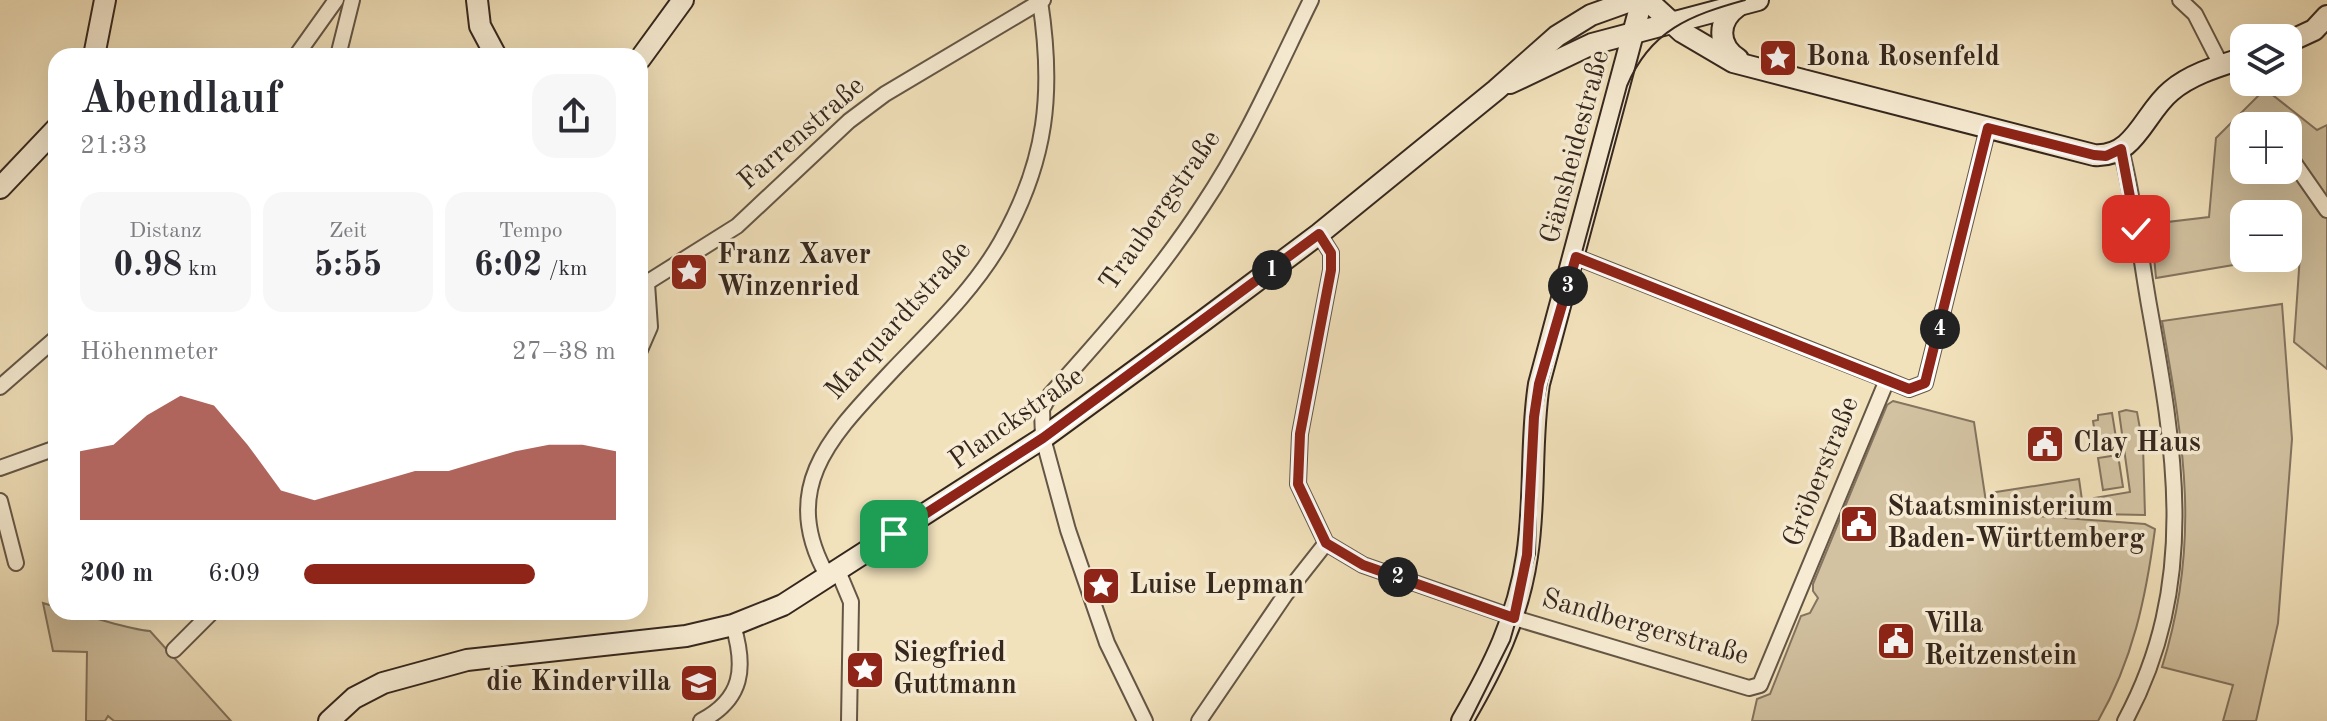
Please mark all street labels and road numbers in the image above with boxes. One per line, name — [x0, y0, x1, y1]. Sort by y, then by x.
street label: Gänsheidestraße — [1537, 47, 1615, 247]
street label: Farrenstraße — [734, 72, 870, 196]
street label: Traubergstraße — [1095, 126, 1227, 296]
street label: Marquardtstraße — [821, 236, 977, 406]
street label: Planckstraße — [945, 362, 1089, 476]
street label: Gröberstraße — [1779, 393, 1865, 551]
street label: Sandbergerstraße — [1538, 585, 1752, 671]

